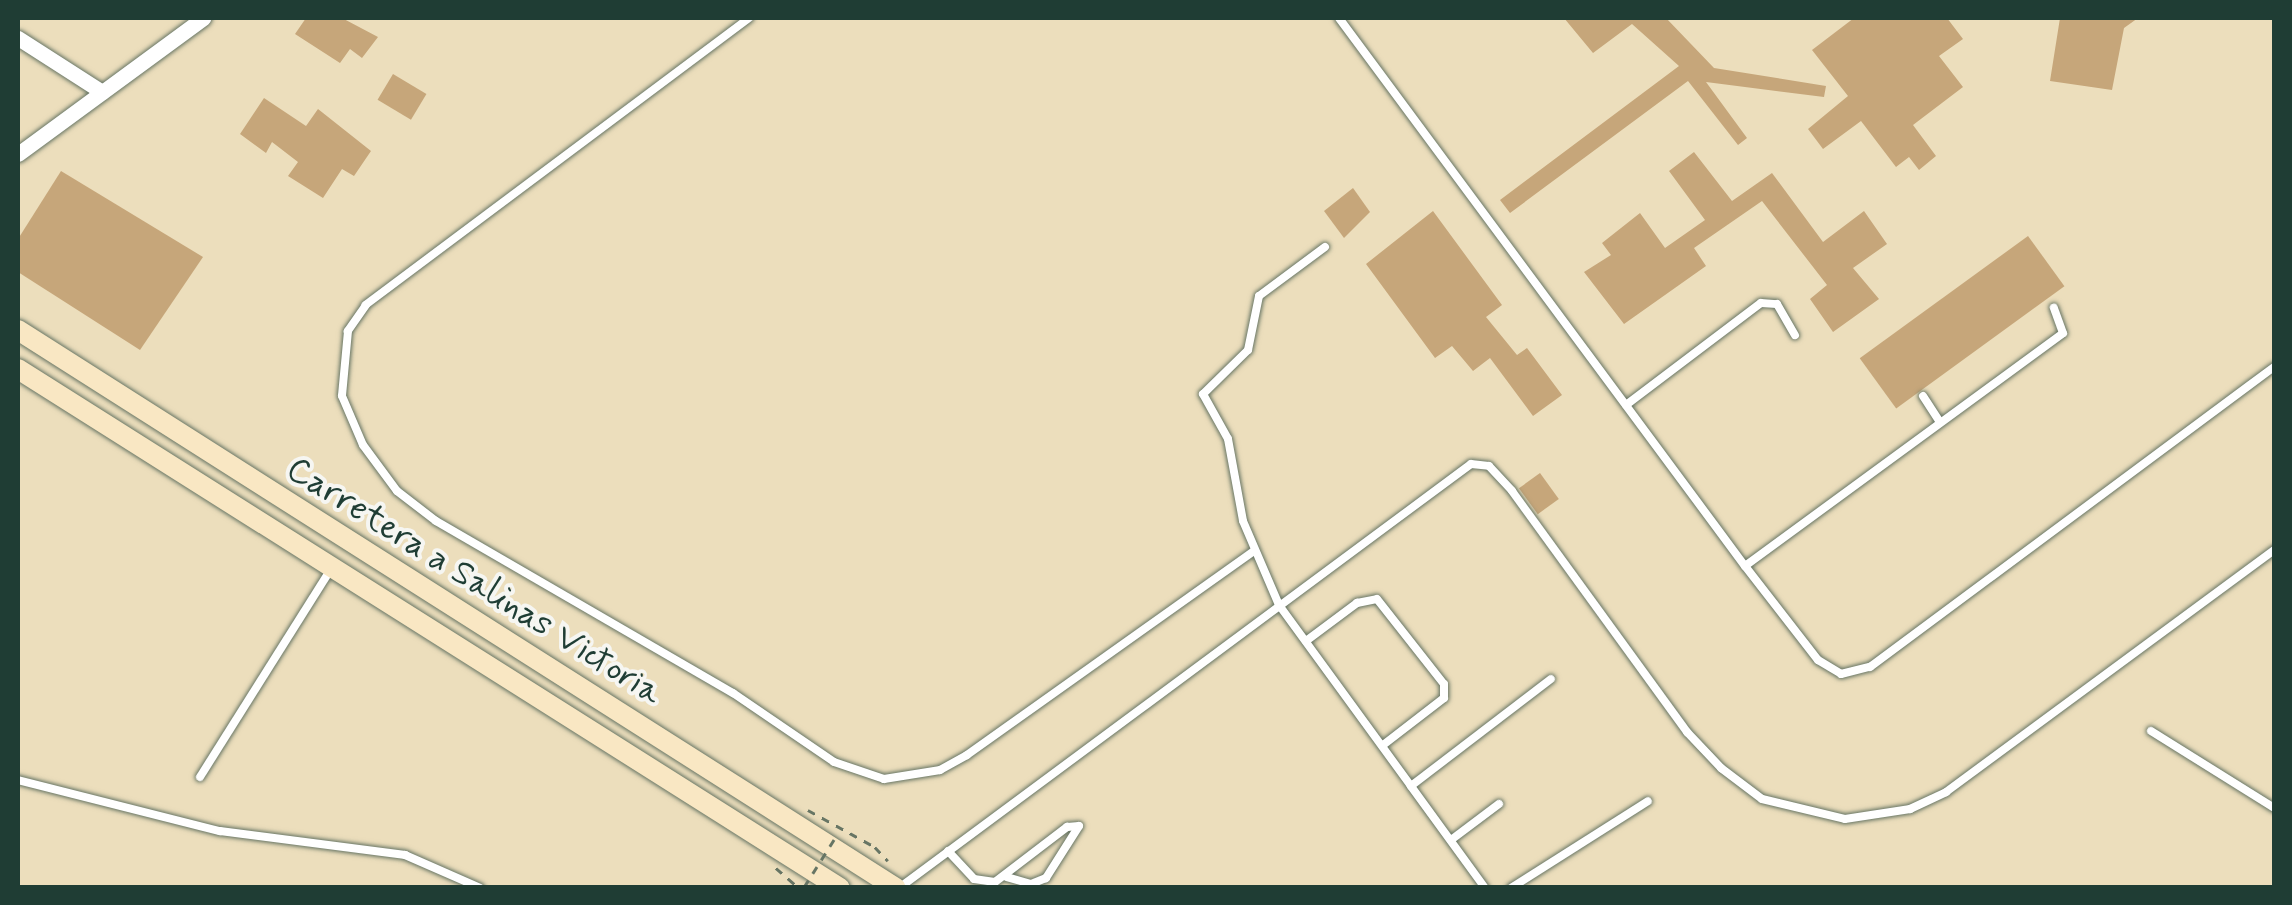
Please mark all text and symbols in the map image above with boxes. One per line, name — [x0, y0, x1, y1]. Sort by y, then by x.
street label: Carretera a Salinas Victoria — [281, 450, 667, 712]

